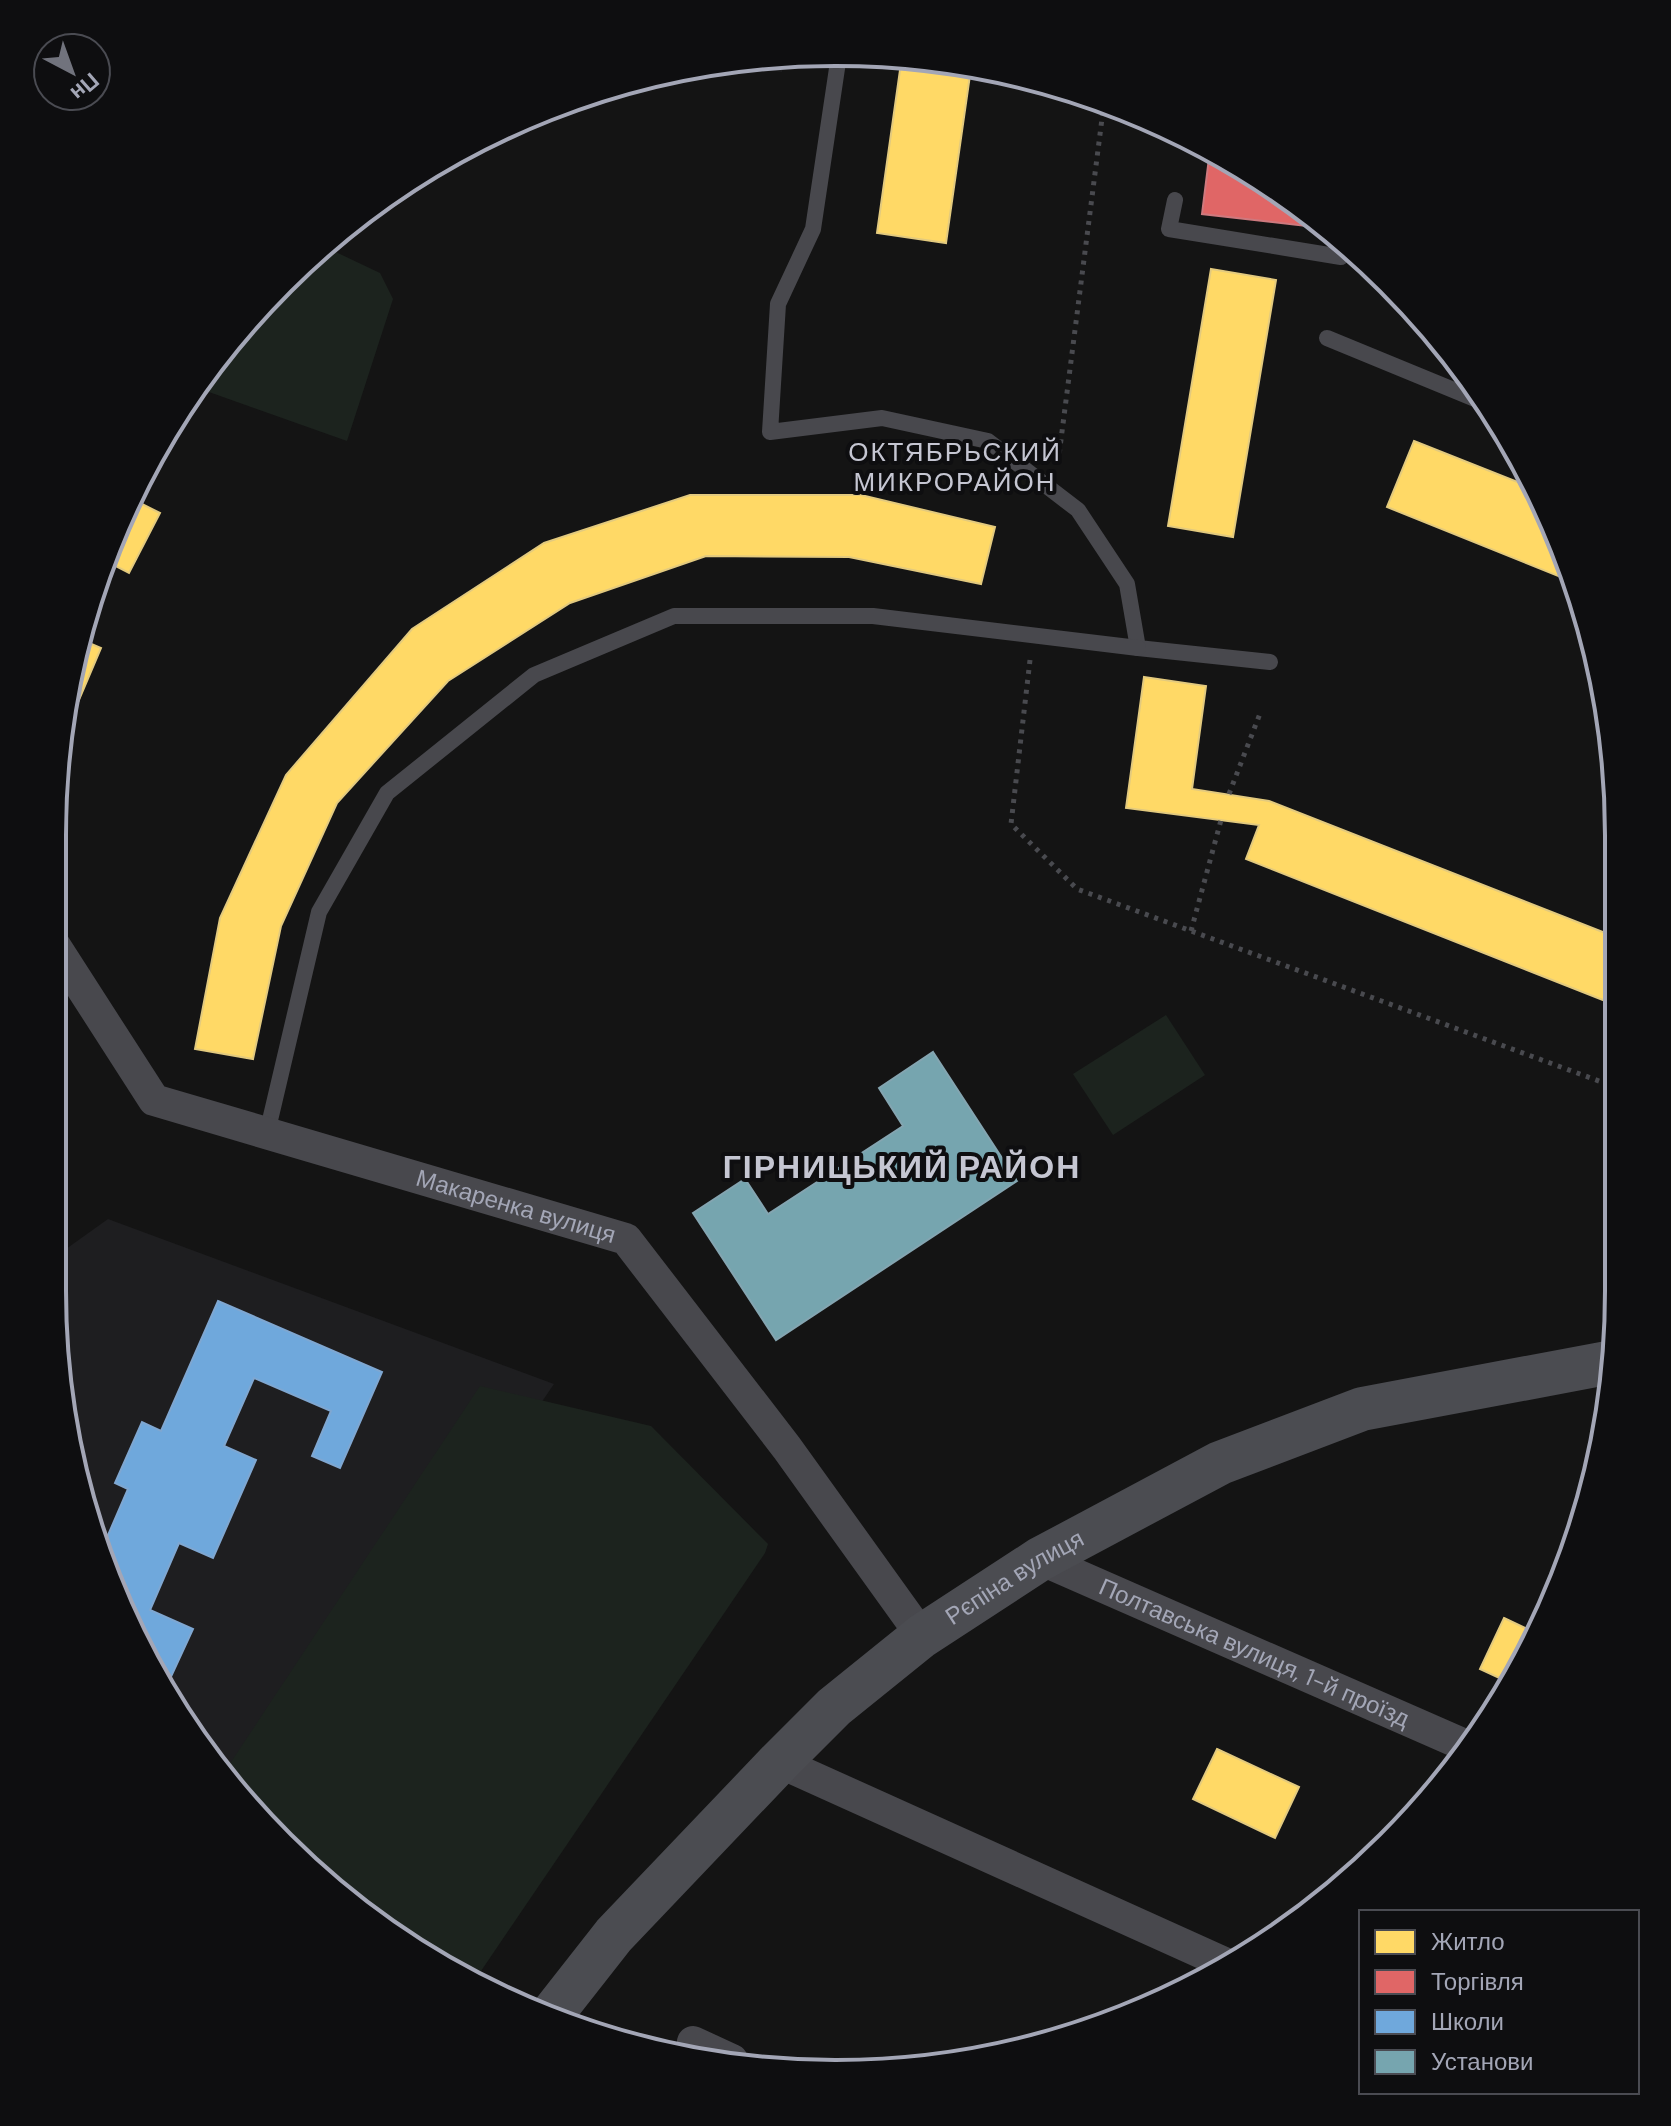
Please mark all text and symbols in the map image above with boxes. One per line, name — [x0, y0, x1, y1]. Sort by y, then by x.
north arrow — [32, 32, 112, 112]
text: Пн — [64, 66, 105, 107]
district label: ОКТЯБРЬСКИЙ МИКРОРАЙОН — [848, 435, 1062, 499]
district label: ГІРНИЦЬКИЙ РАЙОН — [723, 1146, 1081, 1188]
street label: Макаренка вулиця — [413, 1162, 620, 1250]
street label: Рєпіна вулиця — [939, 1523, 1089, 1632]
street label: Полтавська вулиця, 1-й проїзд — [1095, 1571, 1415, 1734]
legend — [1359, 1910, 1639, 2094]
text: Житло — [1431, 1926, 1505, 1957]
text: Торгівля — [1431, 1966, 1524, 1997]
text: Школи — [1431, 2006, 1504, 2037]
text: Установи — [1431, 2046, 1533, 2077]

